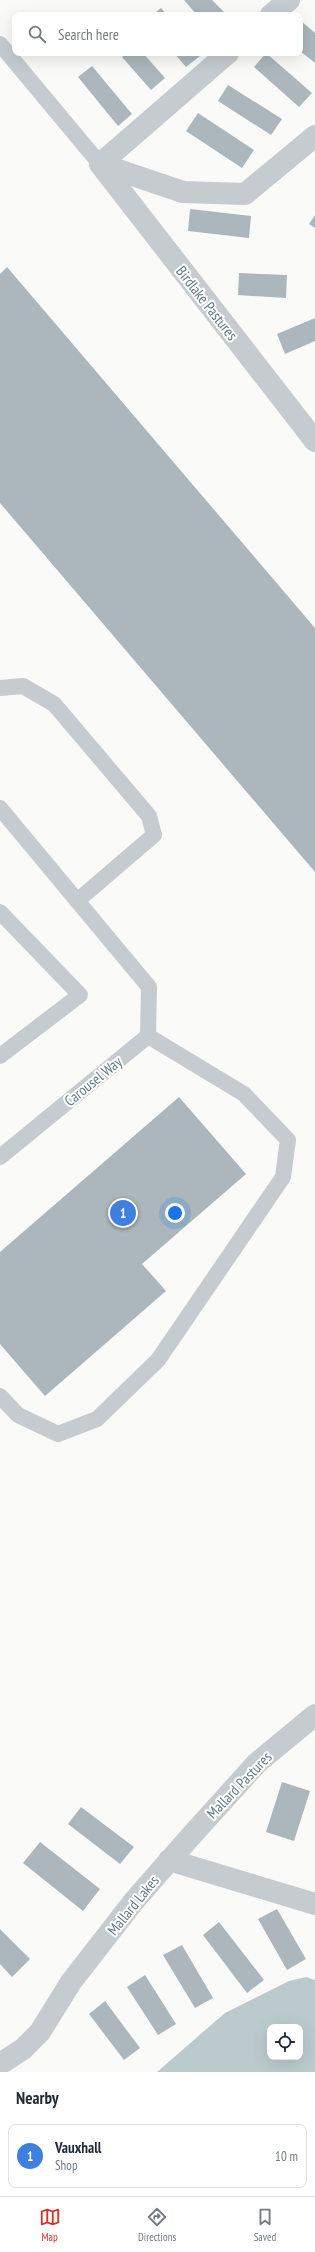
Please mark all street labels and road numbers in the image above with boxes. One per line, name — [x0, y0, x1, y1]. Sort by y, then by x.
street label: Birdlake Pastures — [172, 262, 242, 344]
street label: Carousel Way — [60, 1052, 126, 1110]
street label: Mallard Pastures — [202, 1748, 276, 1822]
street label: Mallard Lakes — [103, 1871, 163, 1939]

